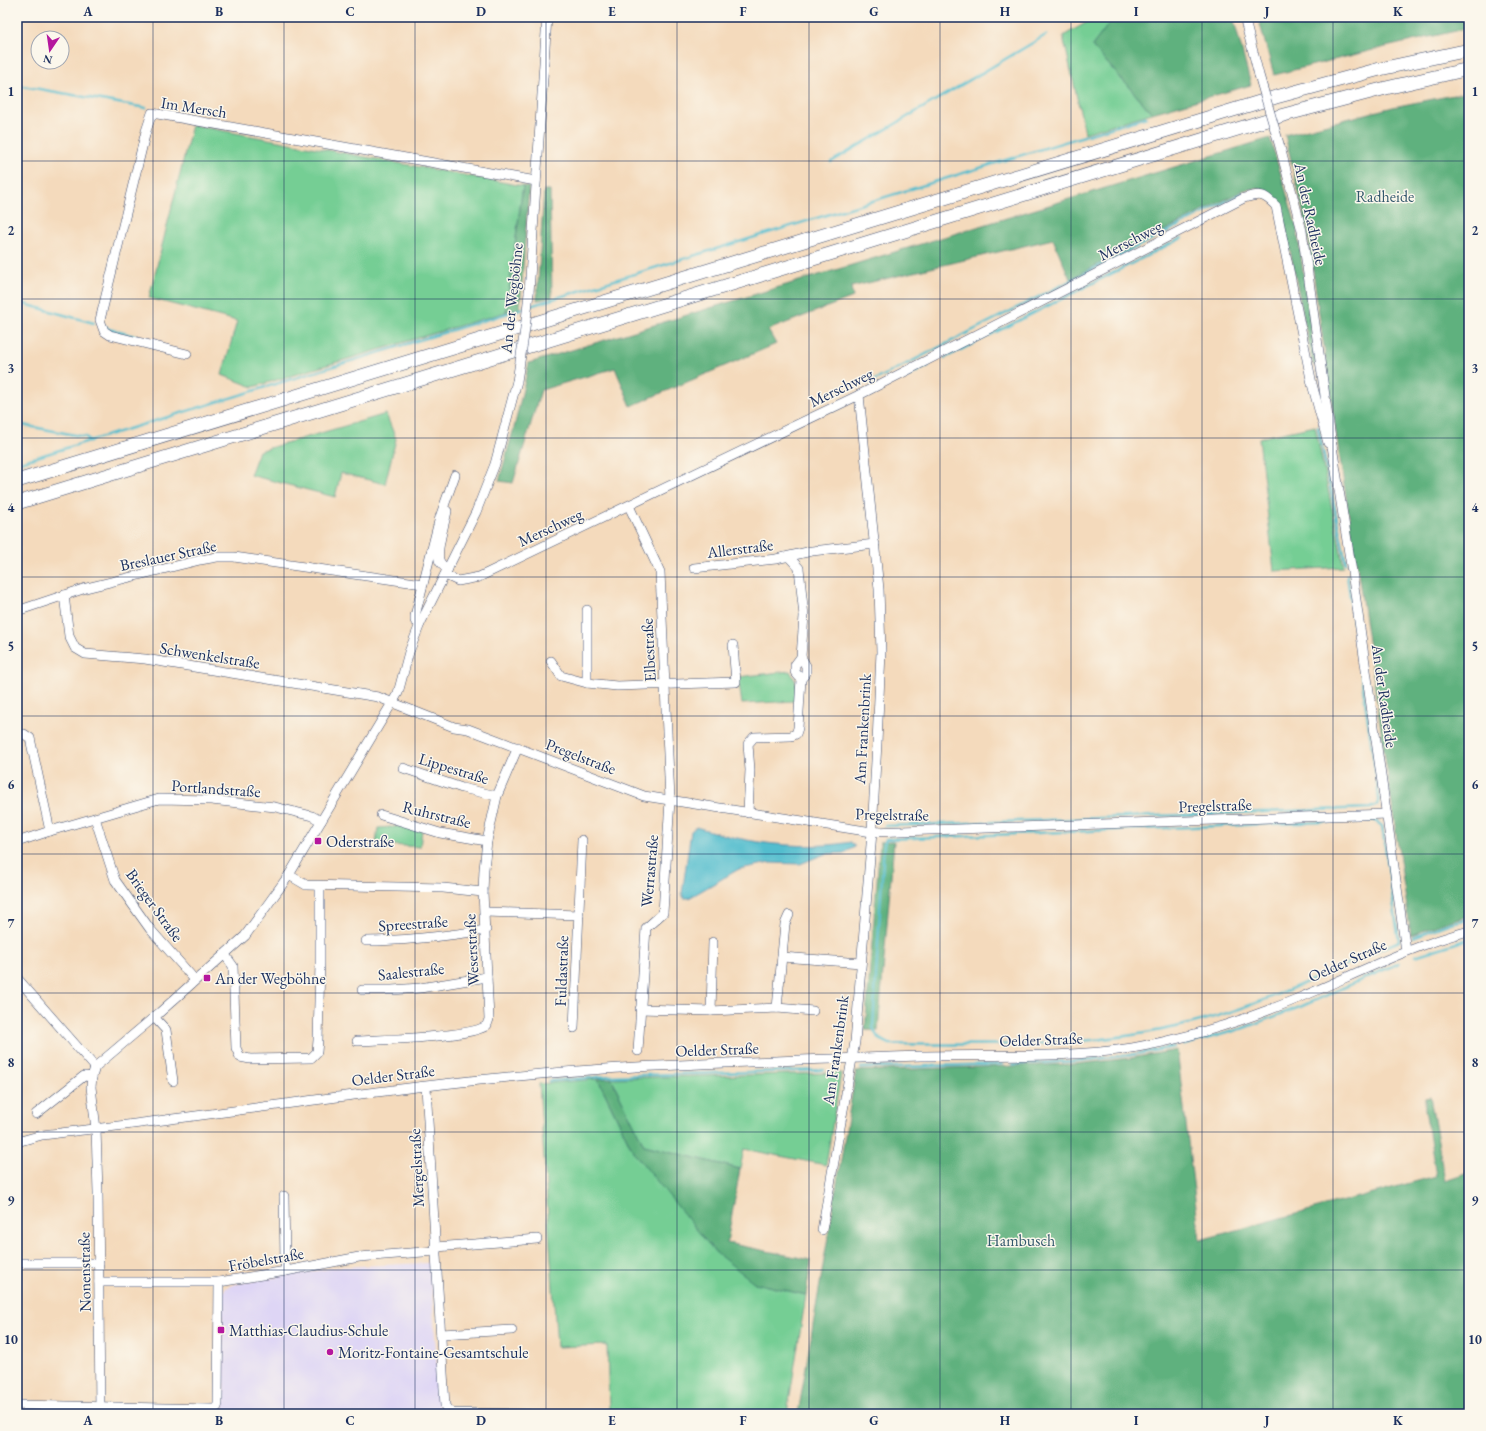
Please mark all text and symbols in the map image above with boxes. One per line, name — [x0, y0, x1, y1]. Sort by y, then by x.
text: A — [82, 3, 93, 20]
text: B — [215, 3, 223, 20]
text: C — [345, 3, 355, 20]
text: D — [476, 3, 486, 20]
text: E — [608, 3, 616, 20]
text: F — [739, 3, 747, 20]
text: G — [869, 3, 879, 20]
text: H — [1000, 3, 1011, 20]
text: I — [1134, 3, 1139, 20]
text: J — [1263, 3, 1270, 20]
text: K — [1393, 3, 1404, 20]
north arrow — [30, 30, 70, 70]
text: N — [42, 52, 54, 68]
text: 1 — [8, 83, 15, 100]
text: 1 — [1472, 83, 1479, 100]
street label: Im Mersch — [159, 92, 229, 123]
street label: An der Radheide — [1289, 160, 1332, 267]
park label: Radheide — [1356, 186, 1414, 207]
street label: Merschweg — [1095, 215, 1167, 265]
text: 2 — [8, 222, 15, 239]
text: 2 — [1472, 222, 1479, 239]
street label: An der Wegböhne — [495, 242, 528, 355]
text: 3 — [8, 360, 15, 377]
text: 3 — [1472, 360, 1479, 377]
street label: Merschweg — [806, 362, 878, 412]
text: 4 — [8, 499, 15, 516]
text: 4 — [1472, 499, 1479, 516]
street label: Merschweg — [515, 503, 587, 552]
street label: Allerstraße — [705, 534, 774, 563]
street label: Breslauer Straße — [118, 535, 218, 576]
street label: Elbestraße — [636, 618, 661, 682]
street label: Schwenkelstraße — [158, 637, 261, 674]
text: 5 — [8, 638, 14, 655]
text: 5 — [1472, 638, 1478, 655]
street label: An der Radheide — [1367, 642, 1402, 749]
street label: Am Frankenbrink — [849, 673, 876, 786]
street label: Pregelstraße — [543, 733, 619, 779]
street label: Lippestraße — [416, 748, 492, 789]
street label: Portlandstraße — [171, 775, 261, 802]
text: 6 — [8, 776, 15, 793]
text: 6 — [1472, 776, 1479, 793]
street label: Pregelstraße — [1178, 794, 1252, 817]
street label: Ruhrstraße — [401, 796, 473, 833]
street label: Pregelstraße — [855, 803, 929, 826]
place label: Oderstraße — [326, 831, 394, 852]
street label: Werrastraße — [636, 834, 663, 908]
marker: Oderstraße — [313, 836, 323, 846]
street label: Brieger Straße — [121, 865, 188, 946]
street label: Spreestraße — [378, 911, 449, 936]
street label: Weserstraße — [459, 913, 484, 987]
text: 7 — [8, 915, 15, 932]
text: 7 — [1472, 915, 1479, 932]
street label: Oelder Straße — [1305, 934, 1390, 987]
street label: Fuldastraße — [550, 935, 573, 1007]
street label: Saalestraße — [377, 958, 445, 985]
place label: An der Wegböhne — [214, 968, 326, 989]
marker: An der Wegböhne — [202, 973, 212, 983]
street label: Am Frankenbrink — [817, 993, 854, 1107]
street label: Oelder Straße — [999, 1028, 1083, 1051]
street label: Oelder Straße — [675, 1038, 759, 1061]
text: 8 — [8, 1054, 15, 1071]
text: 8 — [1472, 1054, 1479, 1071]
street label: Oelder Straße — [350, 1060, 436, 1091]
street label: Mergelstraße — [404, 1128, 429, 1208]
text: 9 — [8, 1192, 15, 1209]
text: 9 — [1472, 1192, 1479, 1209]
park label: Hambusch — [987, 1230, 1055, 1251]
street label: Nonenstraße — [73, 1232, 96, 1312]
street label: Fröbelstraße — [227, 1243, 305, 1276]
place label: Matthias-Claudius-Schule — [229, 1320, 388, 1341]
marker: Matthias-Claudius-Schule — [216, 1325, 226, 1335]
text: 10 — [4, 1331, 18, 1348]
text: 10 — [1468, 1331, 1482, 1348]
place label: Moritz-Fontaine-Gesamtschule — [338, 1342, 529, 1363]
marker: Moritz-Fontaine-Gesamtschule — [325, 1347, 335, 1357]
text: A — [82, 1412, 93, 1429]
text: B — [215, 1412, 223, 1429]
text: C — [345, 1412, 355, 1429]
text: D — [476, 1412, 486, 1429]
text: E — [608, 1412, 616, 1429]
text: F — [739, 1412, 747, 1429]
text: G — [869, 1412, 879, 1429]
text: H — [1000, 1412, 1011, 1429]
text: I — [1134, 1412, 1139, 1429]
text: J — [1263, 1412, 1270, 1429]
text: K — [1393, 1412, 1404, 1429]

